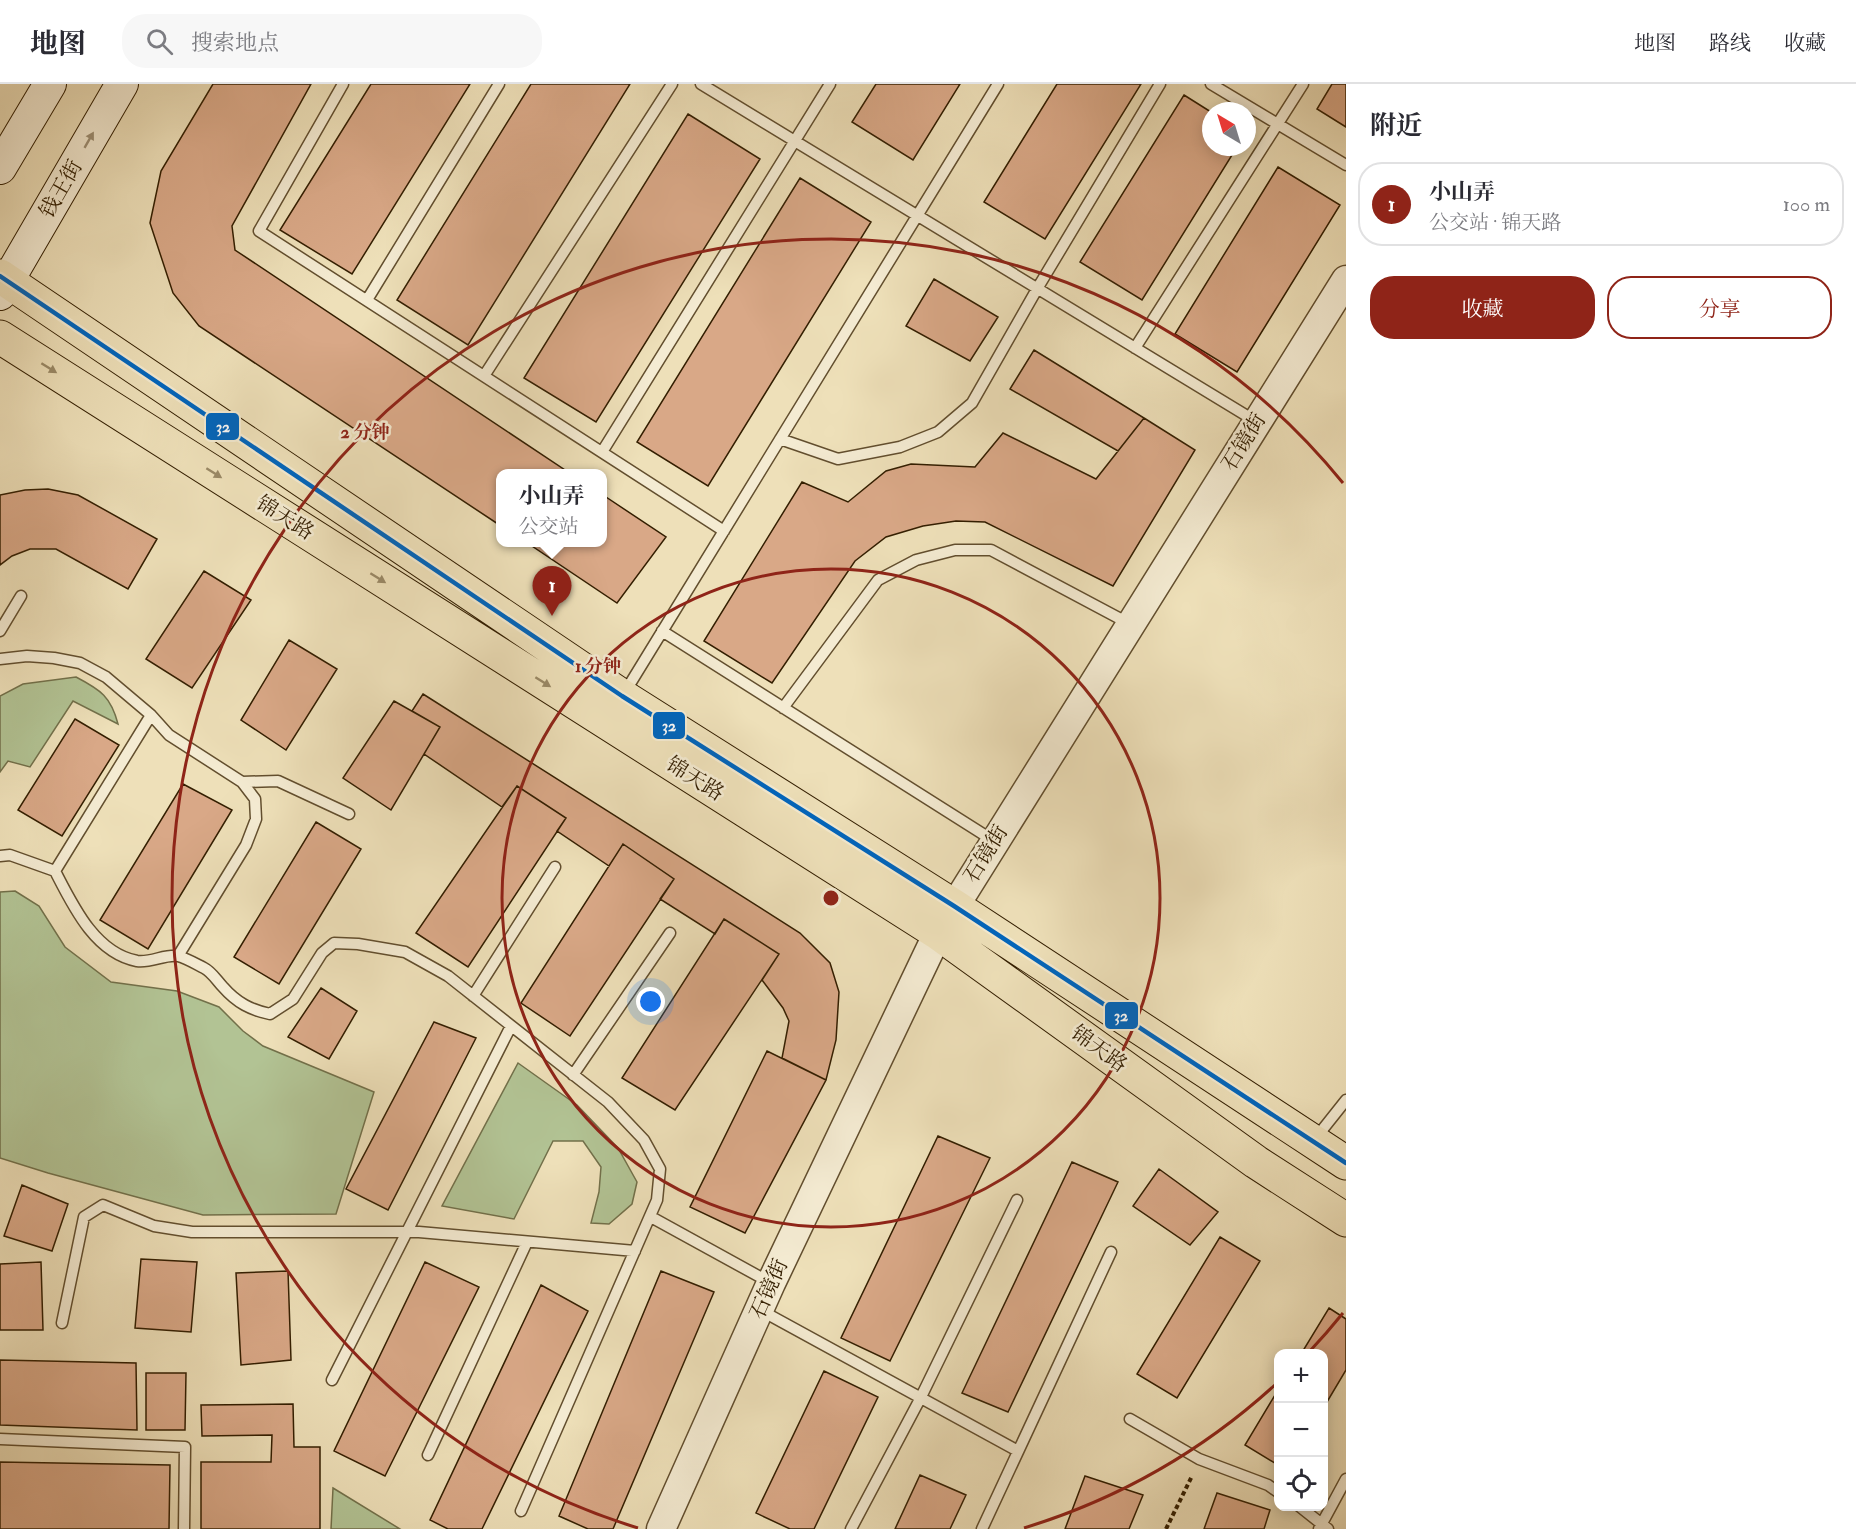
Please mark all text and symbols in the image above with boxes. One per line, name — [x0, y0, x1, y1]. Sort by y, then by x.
search box — [122, 14, 542, 68]
icon: search — [143, 25, 176, 58]
text: 地图 — [30, 27, 86, 62]
text: 搜索地点 — [191, 29, 279, 57]
text: 地图 — [1634, 30, 1676, 57]
text: 路线 — [1709, 30, 1751, 57]
text: 收藏 — [1784, 30, 1826, 57]
north arrow — [1202, 102, 1256, 156]
text: 附近 — [1370, 110, 1422, 142]
one-way arrow — [84, 131, 94, 148]
street label: 钱王街 — [34, 155, 88, 223]
text: 小山弄 — [1429, 178, 1495, 206]
text: 1 — [1388, 192, 1395, 217]
text: 100 m — [1783, 192, 1830, 217]
text: 公交站 · 锦天路 — [1429, 210, 1561, 235]
button: 收藏 — [1370, 276, 1595, 339]
button: 分享 — [1607, 276, 1832, 339]
one-way arrow — [41, 363, 58, 374]
street label: 石镜街 — [1216, 408, 1272, 476]
line badge: 32 — [205, 412, 240, 441]
text: 32 — [216, 417, 230, 437]
text: 2 分钟 — [341, 421, 389, 444]
one-way arrow — [206, 467, 222, 478]
popup — [496, 469, 607, 547]
text: 小山弄 — [518, 482, 585, 510]
street label: 锦天路 — [251, 490, 319, 546]
text: 公交站 — [518, 514, 578, 539]
pin: 1 — [532, 566, 572, 616]
one-way arrow — [370, 572, 387, 583]
text: 1 分钟 — [575, 655, 621, 678]
one-way arrow — [535, 677, 551, 688]
line badge: 32 — [652, 711, 686, 740]
text: 32 — [662, 716, 676, 736]
street label: 锦天路 — [661, 751, 729, 807]
street label: 石镜街 — [958, 820, 1014, 888]
centre of rings — [821, 888, 841, 908]
your location — [636, 987, 665, 1016]
line badge: 32 — [1104, 1001, 1139, 1030]
text: 32 — [1114, 1006, 1128, 1026]
street label: 锦天路 — [1066, 1020, 1132, 1078]
street label: 石镜街 — [744, 1255, 794, 1323]
map controls — [1274, 1349, 1328, 1511]
button: + — [1274, 1349, 1328, 1403]
button: − — [1274, 1403, 1328, 1457]
button: locate — [1274, 1457, 1328, 1511]

